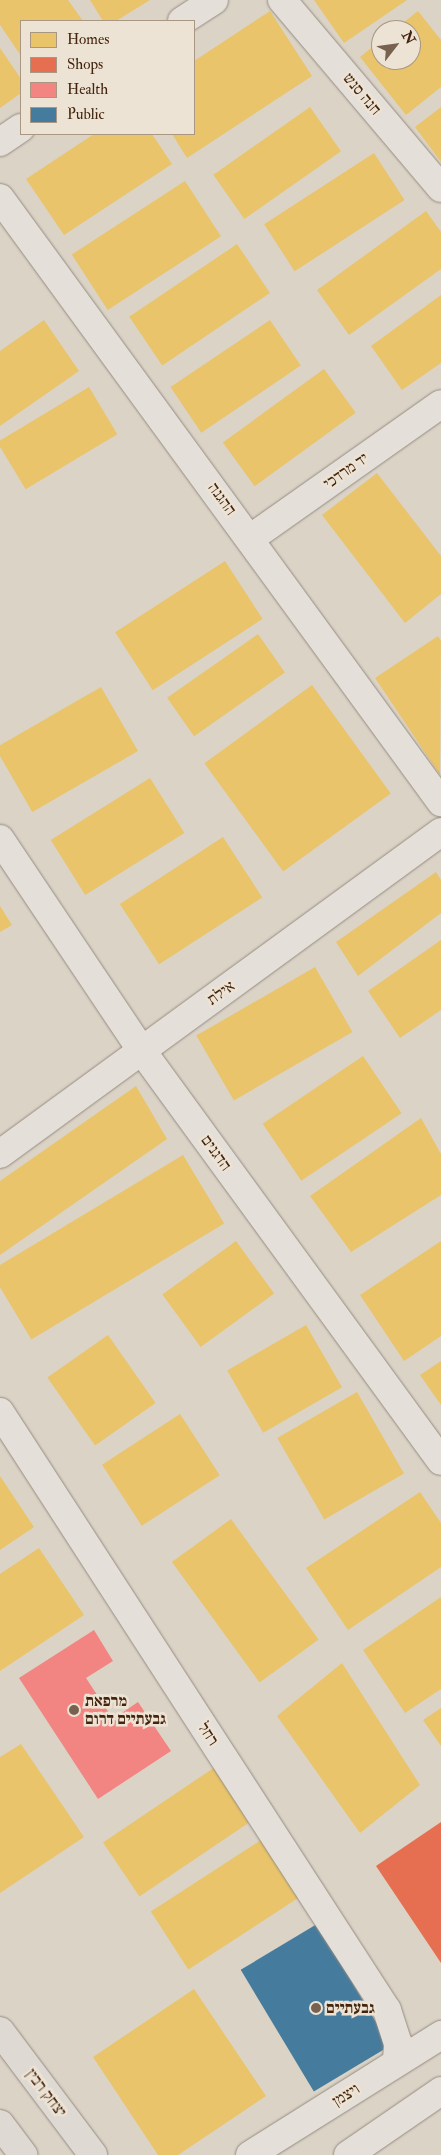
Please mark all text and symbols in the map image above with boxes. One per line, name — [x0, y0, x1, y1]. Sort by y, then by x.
legend — [20, 20, 195, 135]
north arrow — [371, 20, 421, 70]
text: N — [398, 28, 419, 47]
text: Homes — [67, 30, 109, 49]
text: Shops — [67, 55, 103, 74]
street label: חנה סנש — [339, 69, 385, 119]
text: Health — [67, 80, 108, 99]
text: Public — [67, 105, 105, 124]
street label: יד מרדכי — [320, 449, 372, 493]
street label: ההגנה — [204, 479, 240, 519]
street label: אילת — [203, 977, 239, 1009]
street label: הדגנים — [197, 1131, 235, 1175]
place label: מרפאת גבעתיים דרום — [85, 1691, 166, 1729]
marker: מרפאת גבעתיים דרום — [67, 1703, 81, 1717]
street label: רחל — [193, 1719, 223, 1749]
place label: גבעתיים — [326, 1998, 375, 2018]
marker: גבעתיים — [310, 2002, 322, 2014]
street label: יצחק רבין — [22, 2065, 70, 2121]
street label: ויצמן — [329, 2079, 363, 2111]

